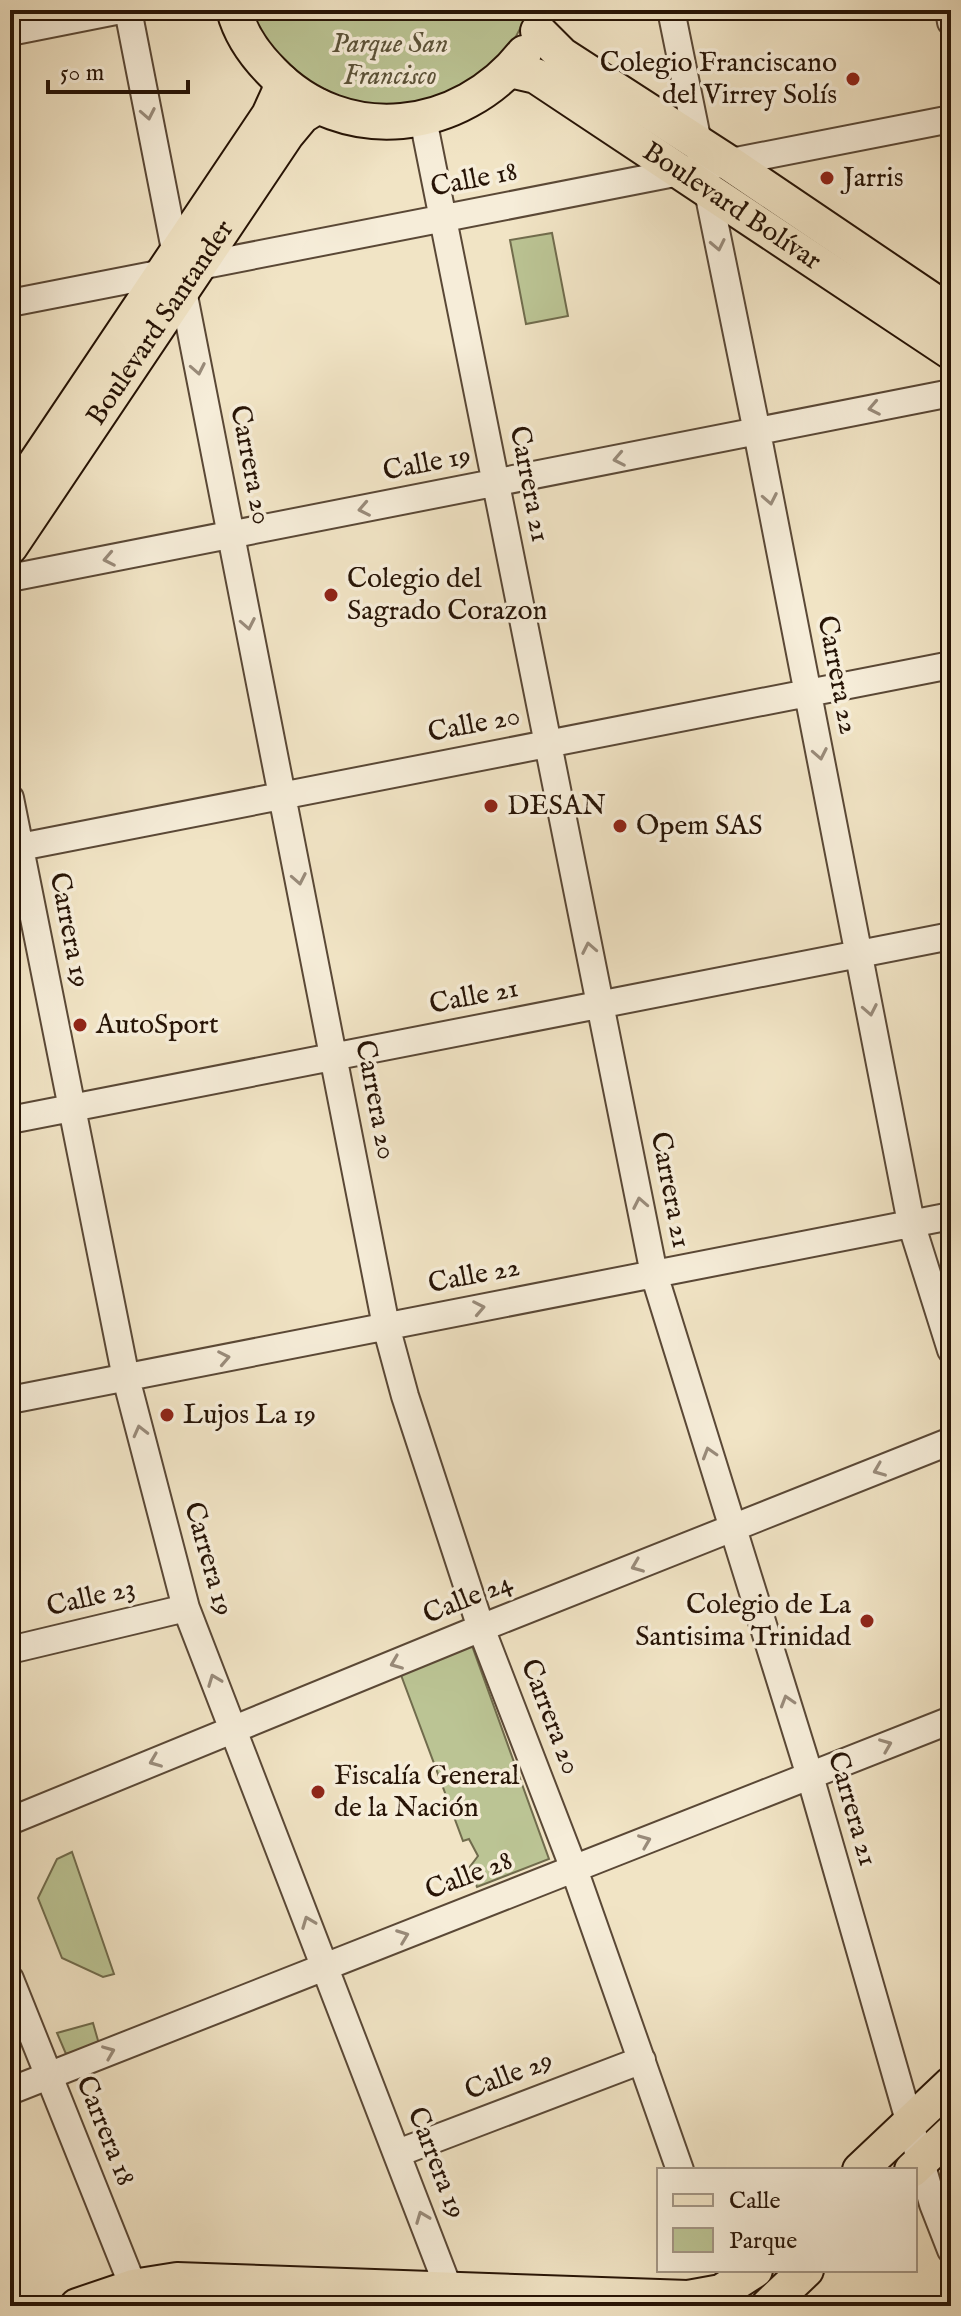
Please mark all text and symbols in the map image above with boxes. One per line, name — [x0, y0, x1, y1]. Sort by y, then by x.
park label: Parque San Francisco — [332, 27, 448, 94]
scale bar — [48, 44, 188, 94]
place label: Colegio Franciscano del Virrey Solís — [600, 46, 837, 113]
text: 50 m — [60, 58, 104, 89]
marker: Colegio Franciscano del Virrey Solís — [844, 70, 862, 88]
one-way arrow — [139, 107, 156, 120]
street label: Boulevard Bolívar — [636, 134, 828, 278]
street label: Calle 18 — [428, 154, 520, 206]
place label: Jarris — [840, 161, 904, 196]
marker: Jarris — [818, 169, 836, 187]
street label: Boulevard Santander — [79, 213, 242, 432]
one-way arrow — [709, 237, 726, 251]
one-way arrow — [189, 362, 206, 376]
one-way arrow — [868, 399, 881, 416]
street label: Carrera 20 — [221, 402, 279, 528]
street label: Carrera 21 — [501, 423, 557, 545]
street label: Calle 19 — [380, 438, 474, 490]
one-way arrow — [613, 449, 626, 466]
one-way arrow — [761, 492, 778, 506]
one-way arrow — [358, 499, 371, 516]
one-way arrow — [103, 550, 116, 567]
place label: Colegio del Sagrado Corazon — [347, 562, 548, 629]
marker: Colegio del Sagrado Corazon — [322, 586, 340, 604]
street label: Carrera 22 — [808, 613, 866, 737]
one-way arrow — [239, 618, 256, 631]
street label: Calle 20 — [425, 699, 523, 751]
one-way arrow — [811, 748, 828, 761]
place label: DESAN — [507, 789, 606, 824]
marker: DESAN — [482, 797, 500, 815]
place label: Opem SAS — [636, 809, 763, 844]
marker: Opem SAS — [611, 817, 629, 835]
street label: Carrera 19 — [41, 869, 97, 991]
one-way arrow — [289, 873, 306, 886]
one-way arrow — [581, 941, 598, 955]
street label: Calle 21 — [427, 971, 521, 1023]
one-way arrow — [860, 1003, 877, 1016]
place label: AutoSport — [95, 1008, 219, 1043]
marker: AutoSport — [71, 1016, 89, 1034]
street label: Carrera 20 — [346, 1037, 404, 1163]
street label: Carrera 21 — [642, 1129, 698, 1251]
one-way arrow — [632, 1196, 649, 1210]
street label: Calle 22 — [425, 1250, 523, 1302]
one-way arrow — [472, 1300, 486, 1317]
one-way arrow — [217, 1350, 230, 1367]
place label: Lujos La 19 — [183, 1398, 316, 1433]
marker: Lujos La 19 — [158, 1406, 176, 1424]
one-way arrow — [133, 1424, 150, 1438]
one-way arrow — [703, 1447, 719, 1461]
one-way arrow — [873, 1460, 887, 1476]
street label: Carrera 19 — [175, 1498, 241, 1620]
one-way arrow — [631, 1556, 645, 1573]
street label: Calle 24 — [418, 1565, 518, 1633]
street label: Calle 23 — [43, 1571, 139, 1625]
place label: Colegio de La Santisima Trinidad — [635, 1588, 852, 1655]
marker: Colegio de La Santisima Trinidad — [858, 1612, 876, 1630]
one-way arrow — [390, 1653, 404, 1670]
street label: Carrera 20 — [512, 1654, 588, 1780]
one-way arrow — [207, 1674, 224, 1688]
one-way arrow — [780, 1695, 796, 1709]
one-way arrow — [878, 1739, 892, 1755]
street label: Carrera 21 — [819, 1748, 885, 1870]
one-way arrow — [149, 1752, 163, 1768]
place label: Fiscalía General de la Nación — [334, 1759, 520, 1826]
marker: Fiscalía General de la Nación — [309, 1783, 327, 1801]
one-way arrow — [637, 1834, 651, 1851]
street label: Calle 28 — [421, 1843, 517, 1909]
one-way arrow — [301, 1916, 318, 1930]
one-way arrow — [395, 1929, 409, 1946]
street label: Calle 29 — [460, 2043, 558, 2109]
one-way arrow — [101, 2045, 115, 2062]
street label: Carrera 18 — [67, 2071, 143, 2191]
street label: Carrera 19 — [399, 2102, 473, 2224]
legend — [657, 2168, 917, 2272]
text: Calle — [729, 2186, 781, 2217]
one-way arrow — [415, 2210, 432, 2224]
text: Parque — [729, 2226, 797, 2257]

